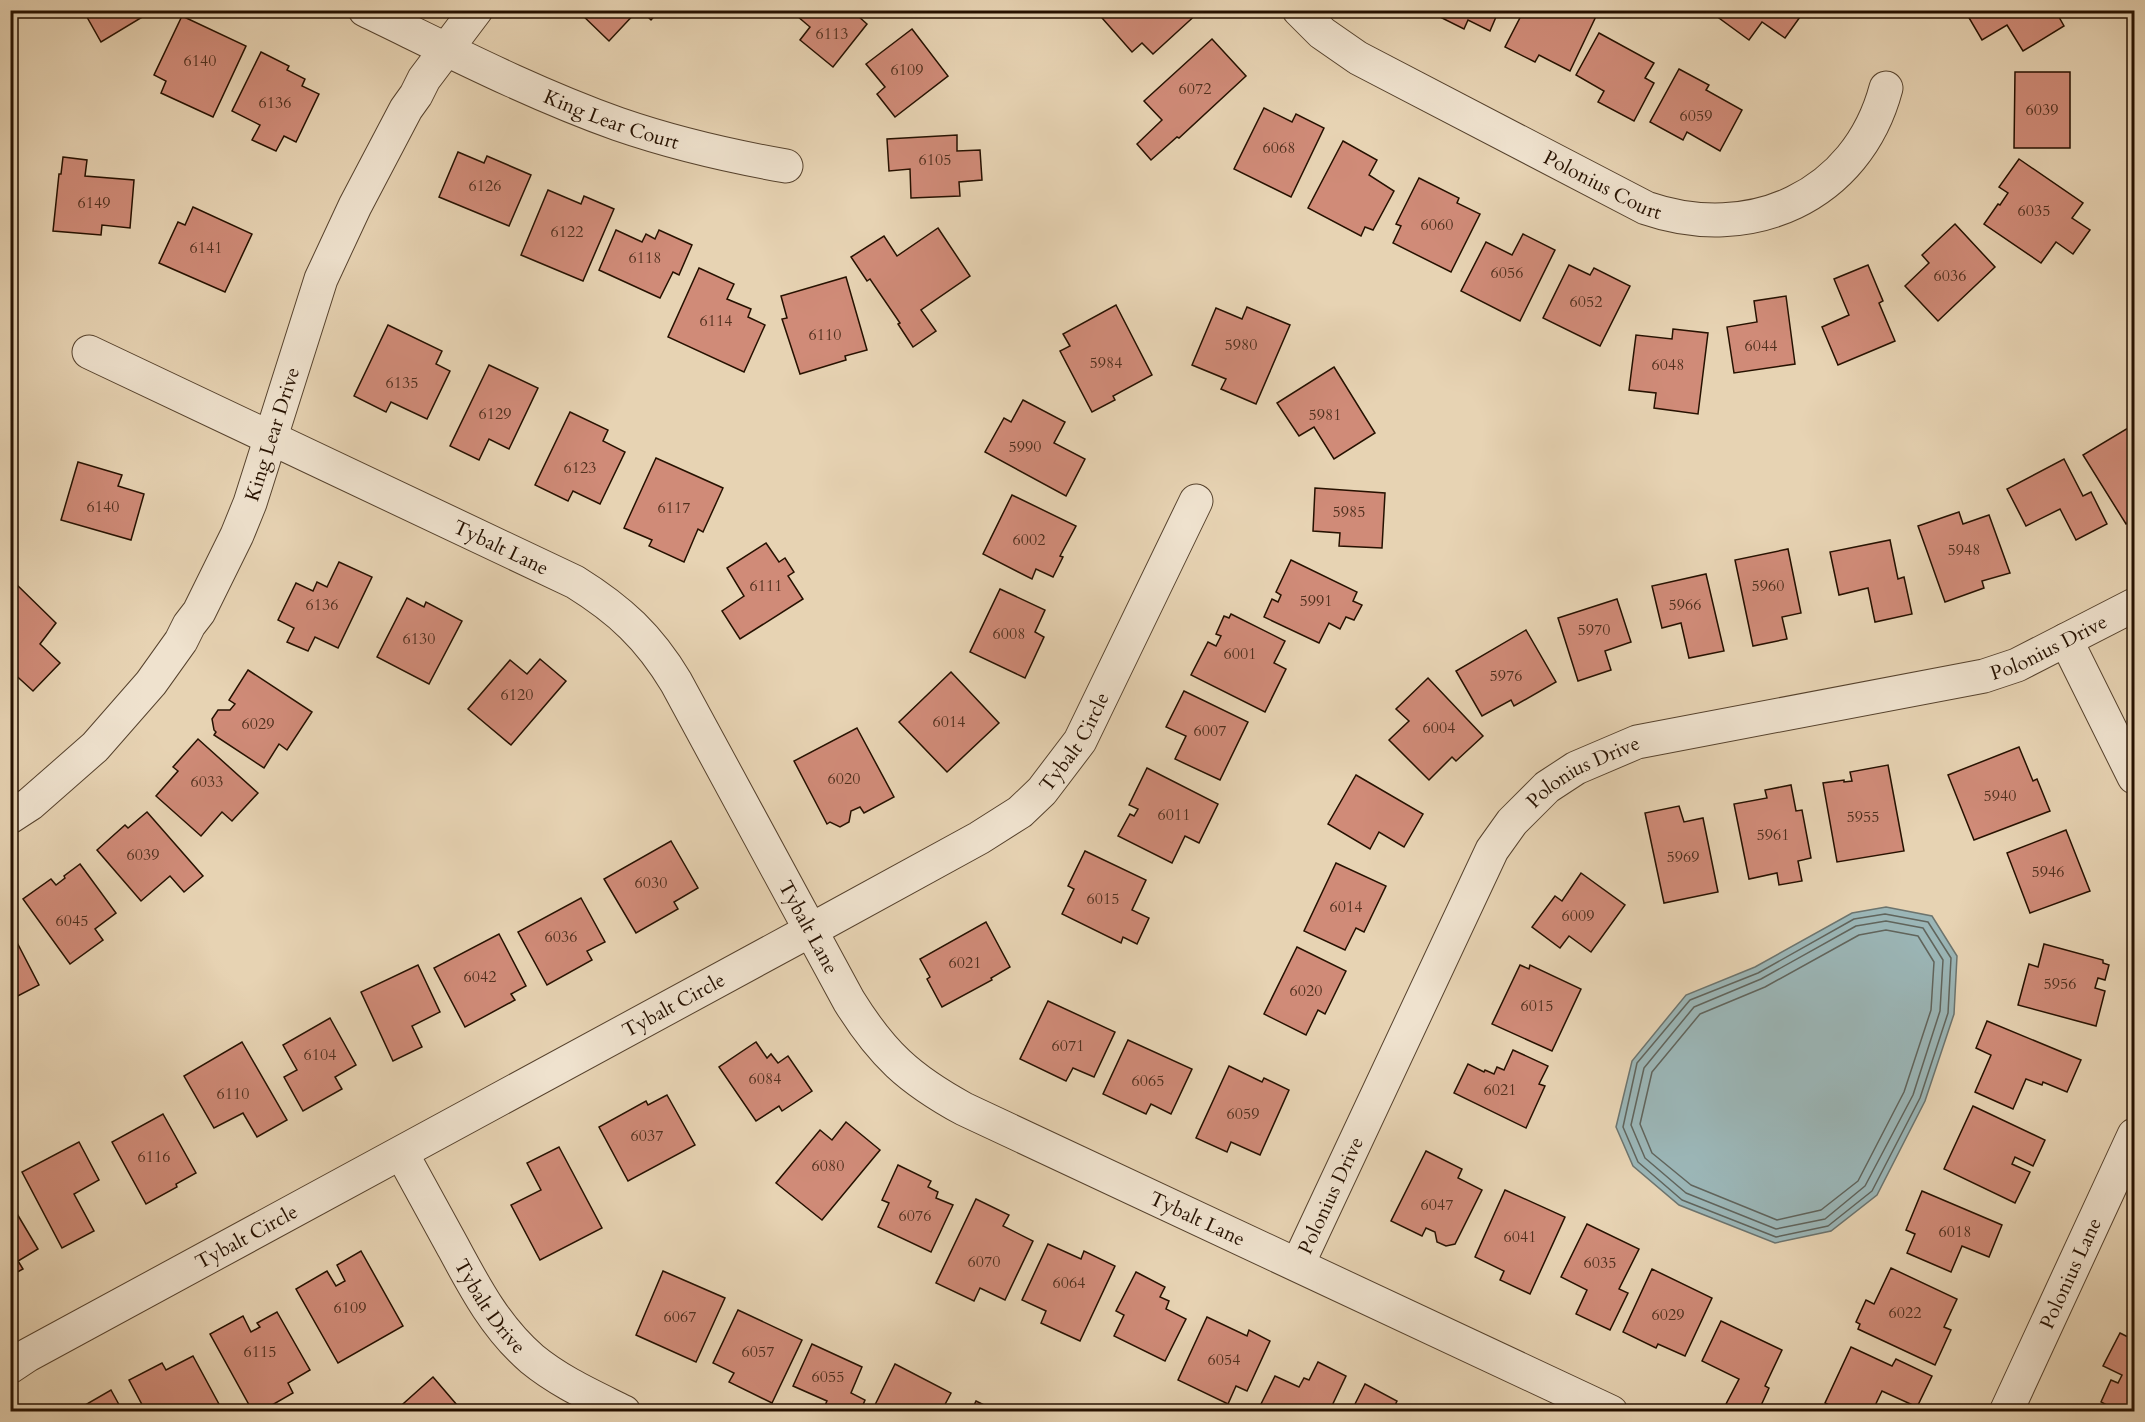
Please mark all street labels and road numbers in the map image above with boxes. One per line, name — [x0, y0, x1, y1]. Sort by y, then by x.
street label: King Lear Court — [540, 83, 683, 156]
street label: Polonius Court — [1539, 143, 1665, 226]
street label: King Lear Drive — [238, 364, 306, 505]
street label: Tybalt Lane — [449, 513, 553, 581]
street label: Polonius Drive — [1987, 608, 2112, 687]
street label: Tybalt Circle — [1033, 688, 1115, 797]
street label: Polonius Drive — [1520, 729, 1644, 814]
street label: Tybalt Lane — [773, 875, 845, 979]
street label: Tybalt Circle — [617, 966, 730, 1043]
street label: Polonius Drive — [1291, 1132, 1369, 1258]
street label: Tybalt Lane — [1145, 1184, 1250, 1252]
street label: Tybalt Circle — [190, 1198, 302, 1275]
street label: Polonius Lane — [2033, 1213, 2108, 1333]
street label: Tybalt Drive — [448, 1254, 532, 1360]

